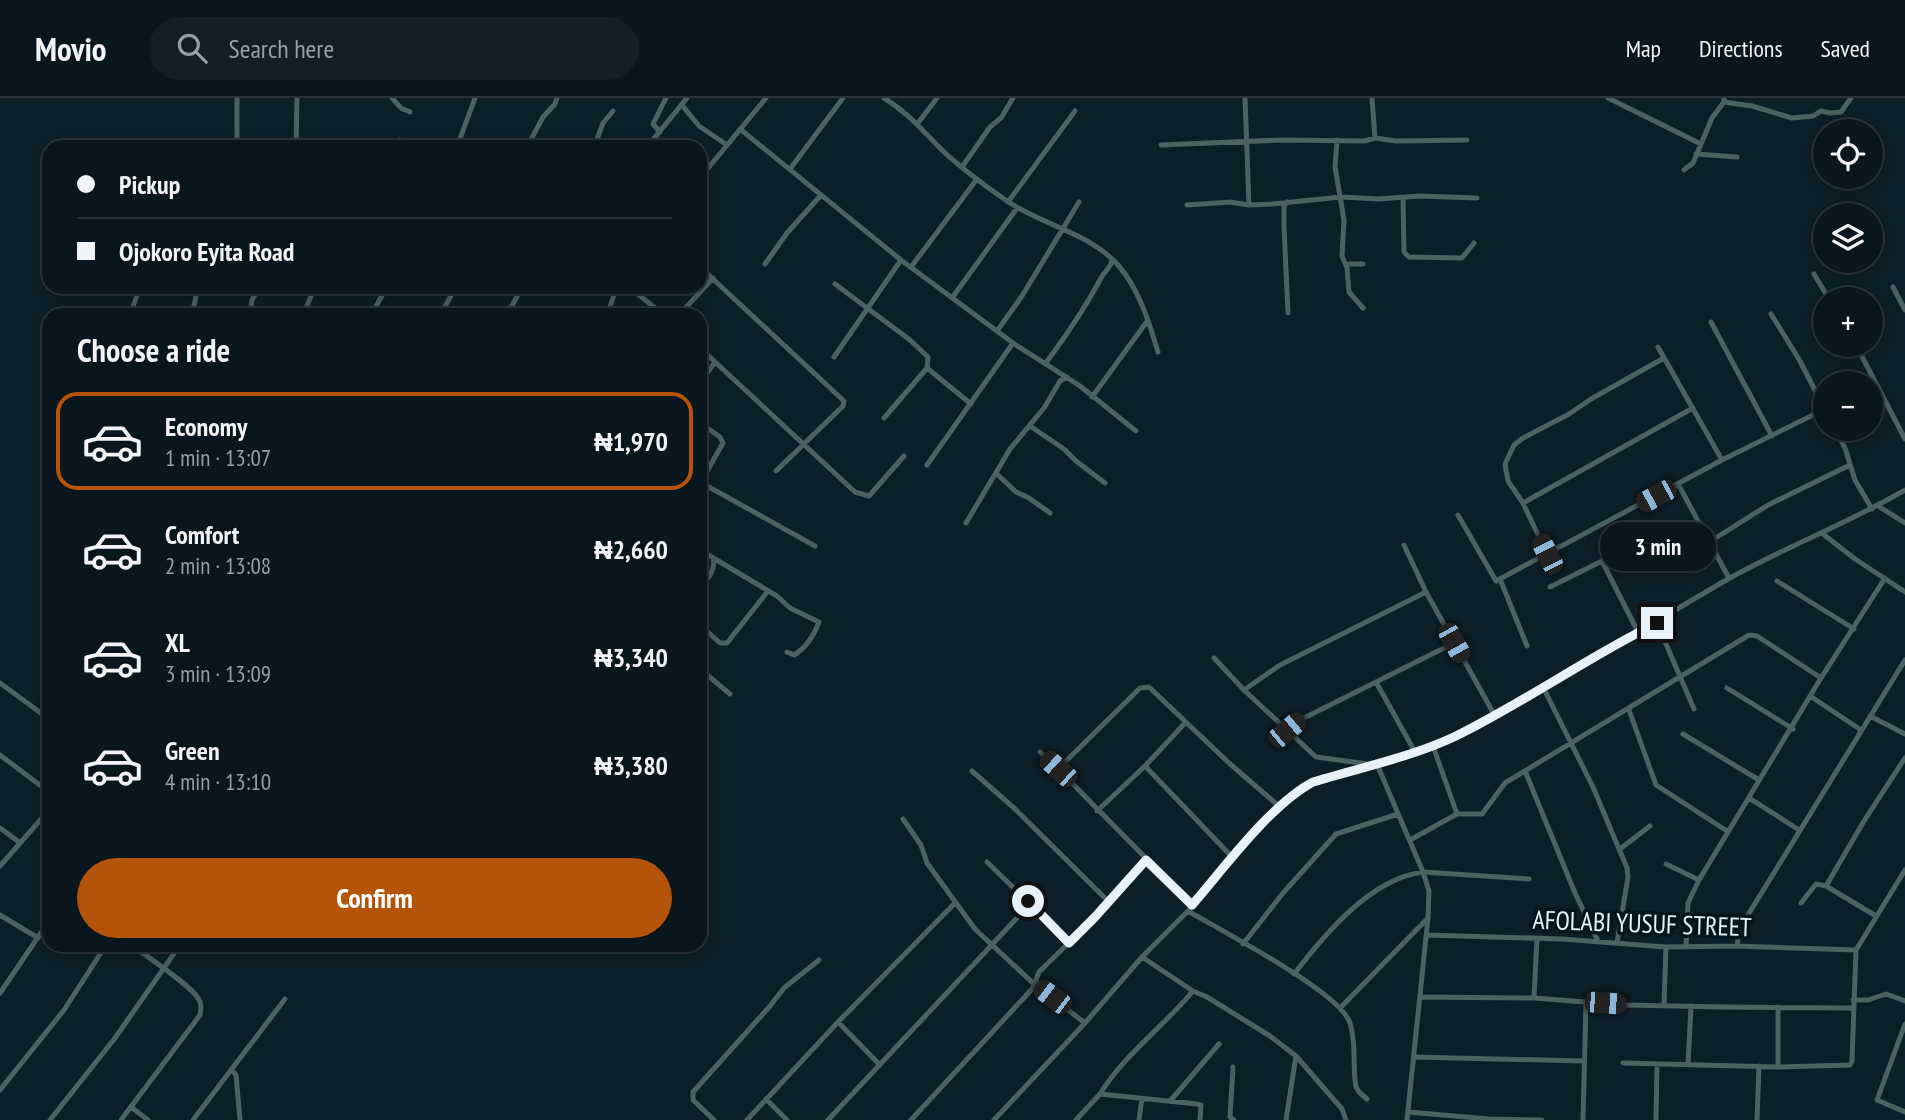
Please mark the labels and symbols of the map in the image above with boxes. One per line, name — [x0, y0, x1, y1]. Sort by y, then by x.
car — [1633, 477, 1680, 515]
callout: 3 min — [1599, 522, 1715, 570]
car — [1529, 531, 1566, 577]
route end — [1641, 607, 1673, 639]
car — [1435, 620, 1474, 666]
car — [1265, 708, 1310, 752]
car — [1036, 747, 1081, 791]
route start — [1012, 885, 1044, 917]
street label: AFOLABI YUSUF STREET — [1532, 903, 1752, 943]
car — [1029, 976, 1076, 1018]
car — [1584, 991, 1627, 1015]

